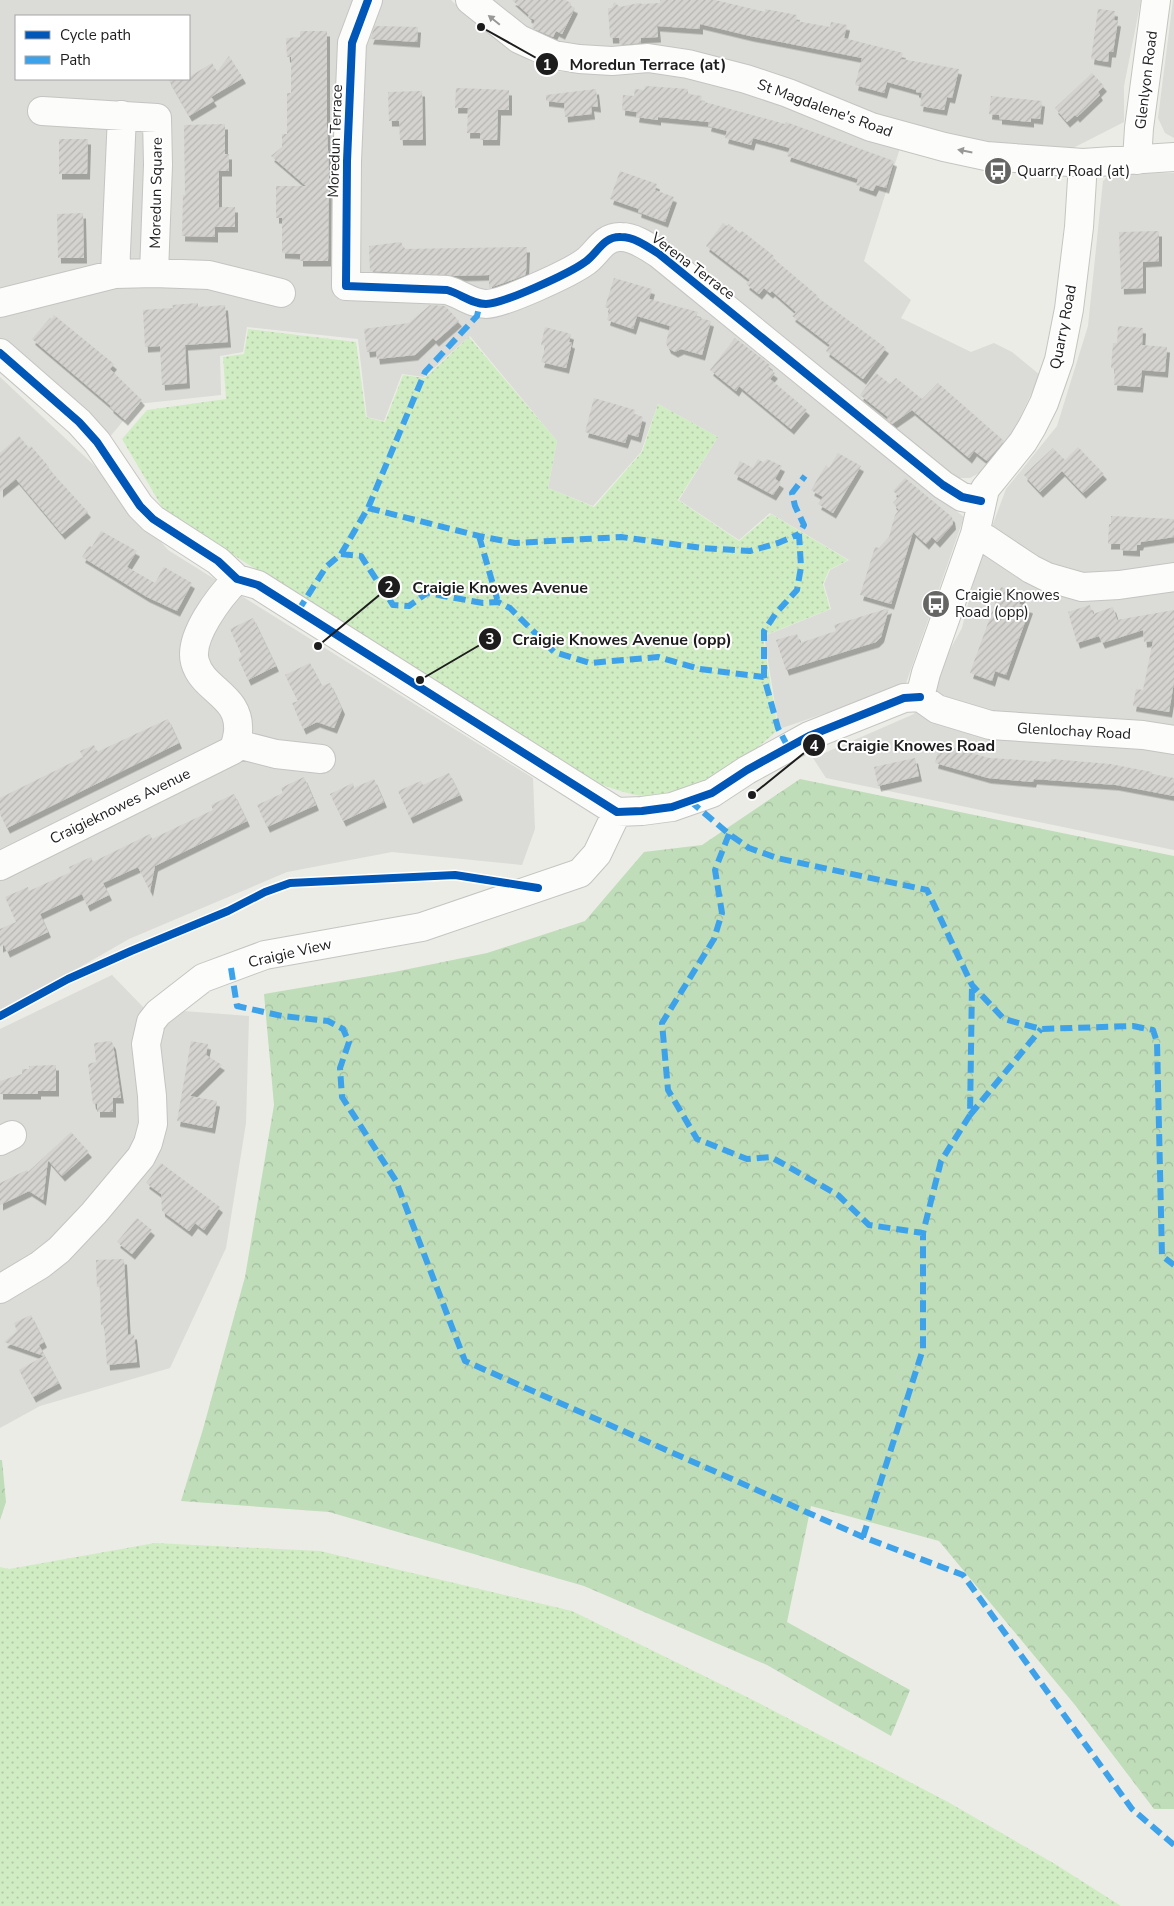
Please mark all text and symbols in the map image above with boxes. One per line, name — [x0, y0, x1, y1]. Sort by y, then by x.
one-way arrow — [488, 14, 501, 25]
legend — [15, 15, 190, 80]
text: Cycle path — [60, 25, 131, 45]
street label: Glenlyon Road — [1130, 30, 1162, 130]
callout: Moredun Terrace (at) — [534, 49, 736, 80]
text: Path — [60, 50, 91, 70]
text: Moredun Terrace (at) — [569, 54, 727, 76]
text: 1 — [542, 55, 552, 75]
street label: St Magdalene's Road — [755, 74, 895, 142]
street label: Moredun Terrace — [323, 84, 347, 198]
street label: Moredun Square — [145, 137, 167, 249]
one-way arrow — [956, 147, 972, 155]
bus stop icon: Quarry Road (at) — [983, 156, 1013, 186]
place label: Quarry Road (at) — [1017, 161, 1130, 181]
street label: Verena Terrace — [646, 227, 739, 304]
street label: Quarry Road — [1045, 283, 1081, 371]
callout: Craigie Knowes Avenue — [377, 572, 597, 603]
text: 2 — [384, 577, 394, 597]
text: Craigie Knowes Avenue — [412, 577, 588, 599]
place label: Craigie Knowes Road (opp) — [955, 585, 1060, 622]
bus stop icon: Craigie Knowes Road (opp) — [921, 589, 951, 619]
callout: Craigie Knowes Avenue (opp) — [477, 624, 742, 655]
text: 3 — [485, 629, 495, 649]
text: Craigie Knowes Avenue (opp) — [512, 629, 732, 651]
street label: Glenlochay Road — [1016, 718, 1132, 744]
callout: Craigie Knowes Road — [802, 730, 1005, 761]
text: Craigie Knowes Road — [837, 735, 995, 757]
text: 4 — [809, 736, 819, 756]
street label: Craigieknowes Avenue — [46, 763, 194, 849]
street label: Craigie View — [246, 934, 334, 972]

